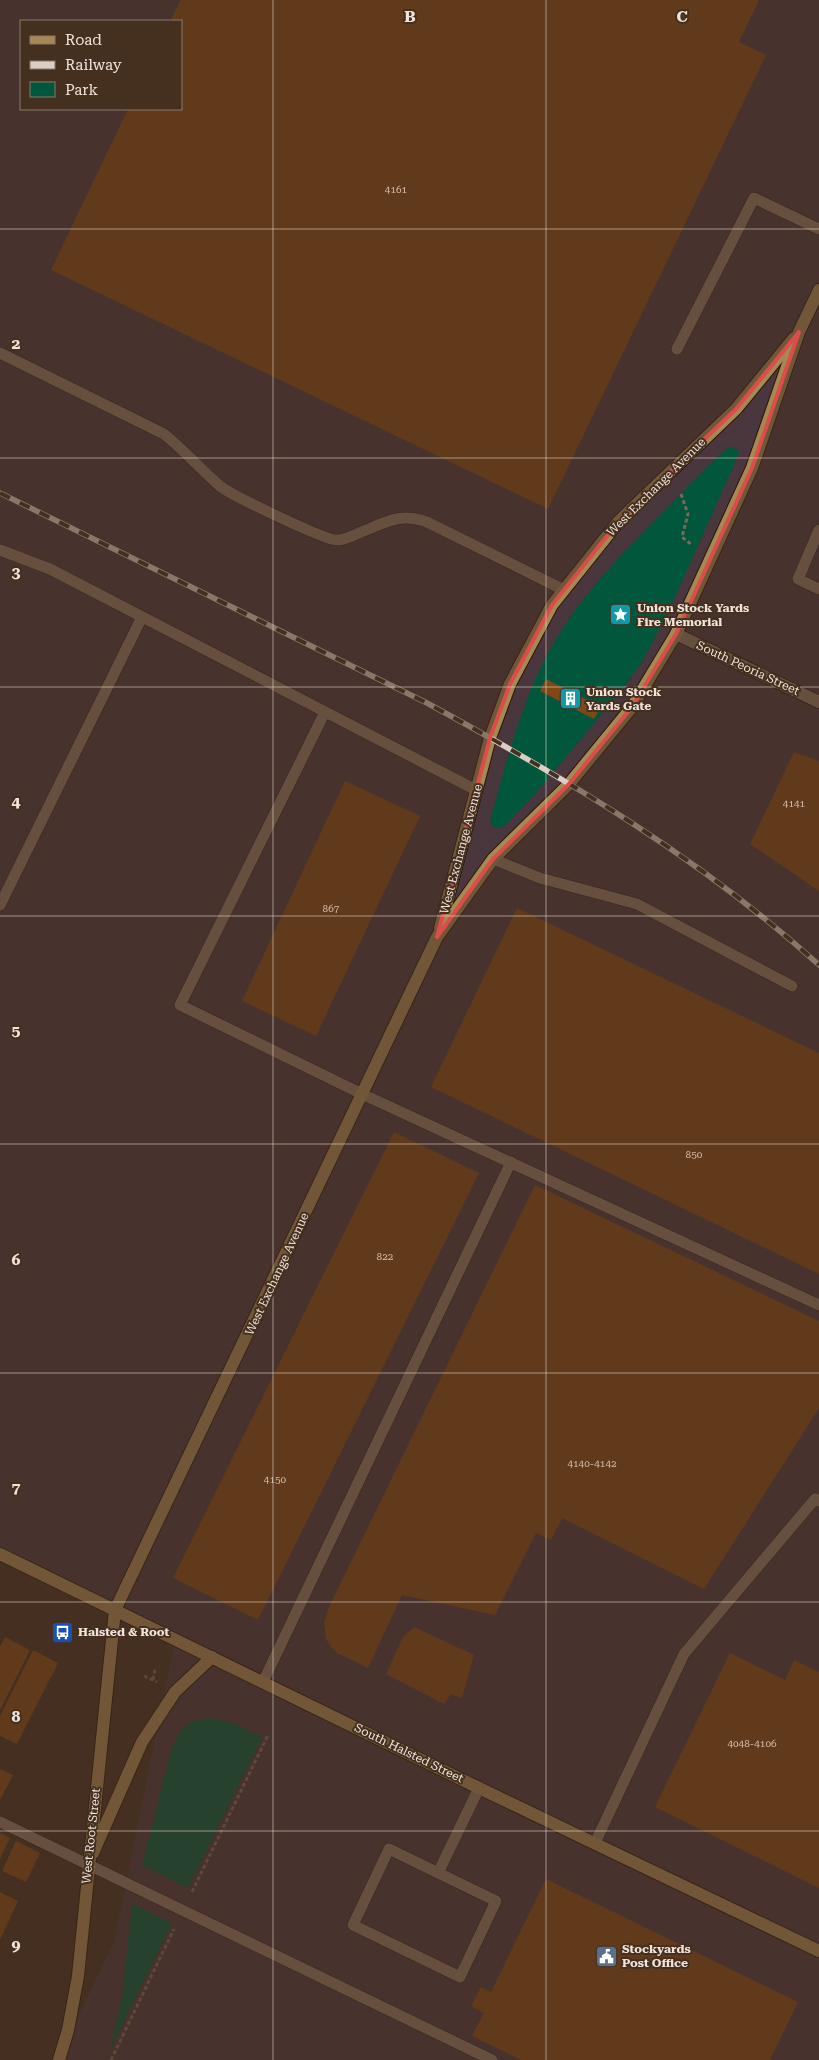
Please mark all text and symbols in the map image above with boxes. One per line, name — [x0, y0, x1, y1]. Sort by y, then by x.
text: B — [404, 7, 416, 26]
text: C — [676, 7, 688, 26]
legend — [20, 20, 182, 110]
text: Road — [65, 31, 102, 49]
text: Railway — [65, 56, 122, 74]
text: Park — [65, 81, 99, 99]
house number: 4161 — [385, 184, 408, 195]
text: 2 — [12, 334, 21, 353]
street label: West Exchange Avenue — [604, 434, 709, 539]
text: 3 — [12, 563, 21, 582]
place label: Union Stock Yards Fire Memorial — [637, 601, 749, 629]
place icon: Union Stock Yards Fire Memorial — [609, 603, 633, 627]
street label: South Peoria Street — [694, 638, 802, 698]
place label: Union Stock Yards Gate — [586, 685, 662, 713]
building icon: Union Stock Yards Gate — [558, 687, 582, 711]
street label: West Exchange Avenue — [437, 782, 485, 915]
text: 4 — [12, 792, 21, 811]
house number: 4141 — [783, 798, 806, 809]
house number: 867 — [323, 903, 340, 914]
text: 5 — [12, 1021, 21, 1040]
house number: 850 — [686, 1149, 703, 1160]
street label: West Exchange Avenue — [242, 1210, 312, 1338]
text: 6 — [12, 1250, 21, 1269]
house number: 822 — [377, 1251, 394, 1262]
house number: 4140-4142 — [567, 1458, 617, 1469]
house number: 4150 — [264, 1474, 287, 1485]
text: 7 — [12, 1478, 21, 1497]
bus stop icon: Halsted & Root — [50, 1620, 74, 1644]
place label: Halsted & Root — [78, 1625, 169, 1639]
text: 8 — [12, 1707, 21, 1726]
street label: South Halsted Street — [352, 1720, 466, 1786]
house number: 4048-4106 — [727, 1738, 777, 1749]
street label: West Root Street — [79, 1787, 103, 1885]
text: 9 — [12, 1936, 21, 1955]
place label: Stockyards Post Office — [622, 1942, 691, 1970]
public building icon: Stockyards Post Office — [594, 1944, 618, 1968]

